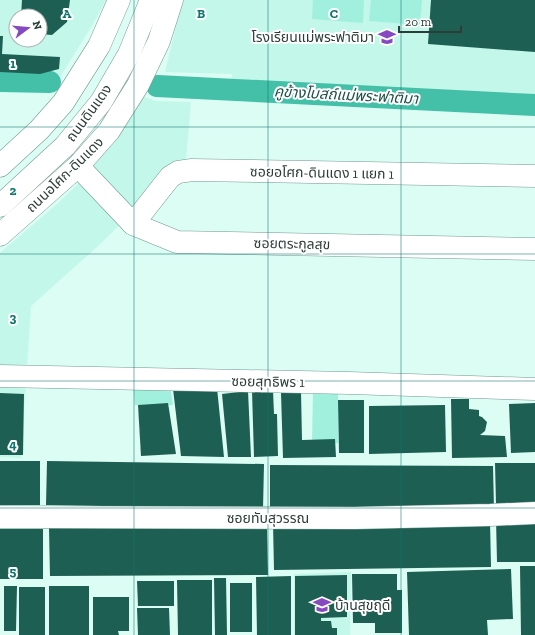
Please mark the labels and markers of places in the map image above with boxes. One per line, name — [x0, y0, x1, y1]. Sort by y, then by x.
school or university icon: โรงเรียนแม่พระฟาติมา — [377, 27, 397, 47]
place label: โรงเรียนแม่พระฟาติมา — [252, 29, 374, 46]
school or university icon: บ้านสุขฤดี — [312, 595, 332, 615]
place label: บ้านสุขฤดี — [335, 597, 390, 614]

